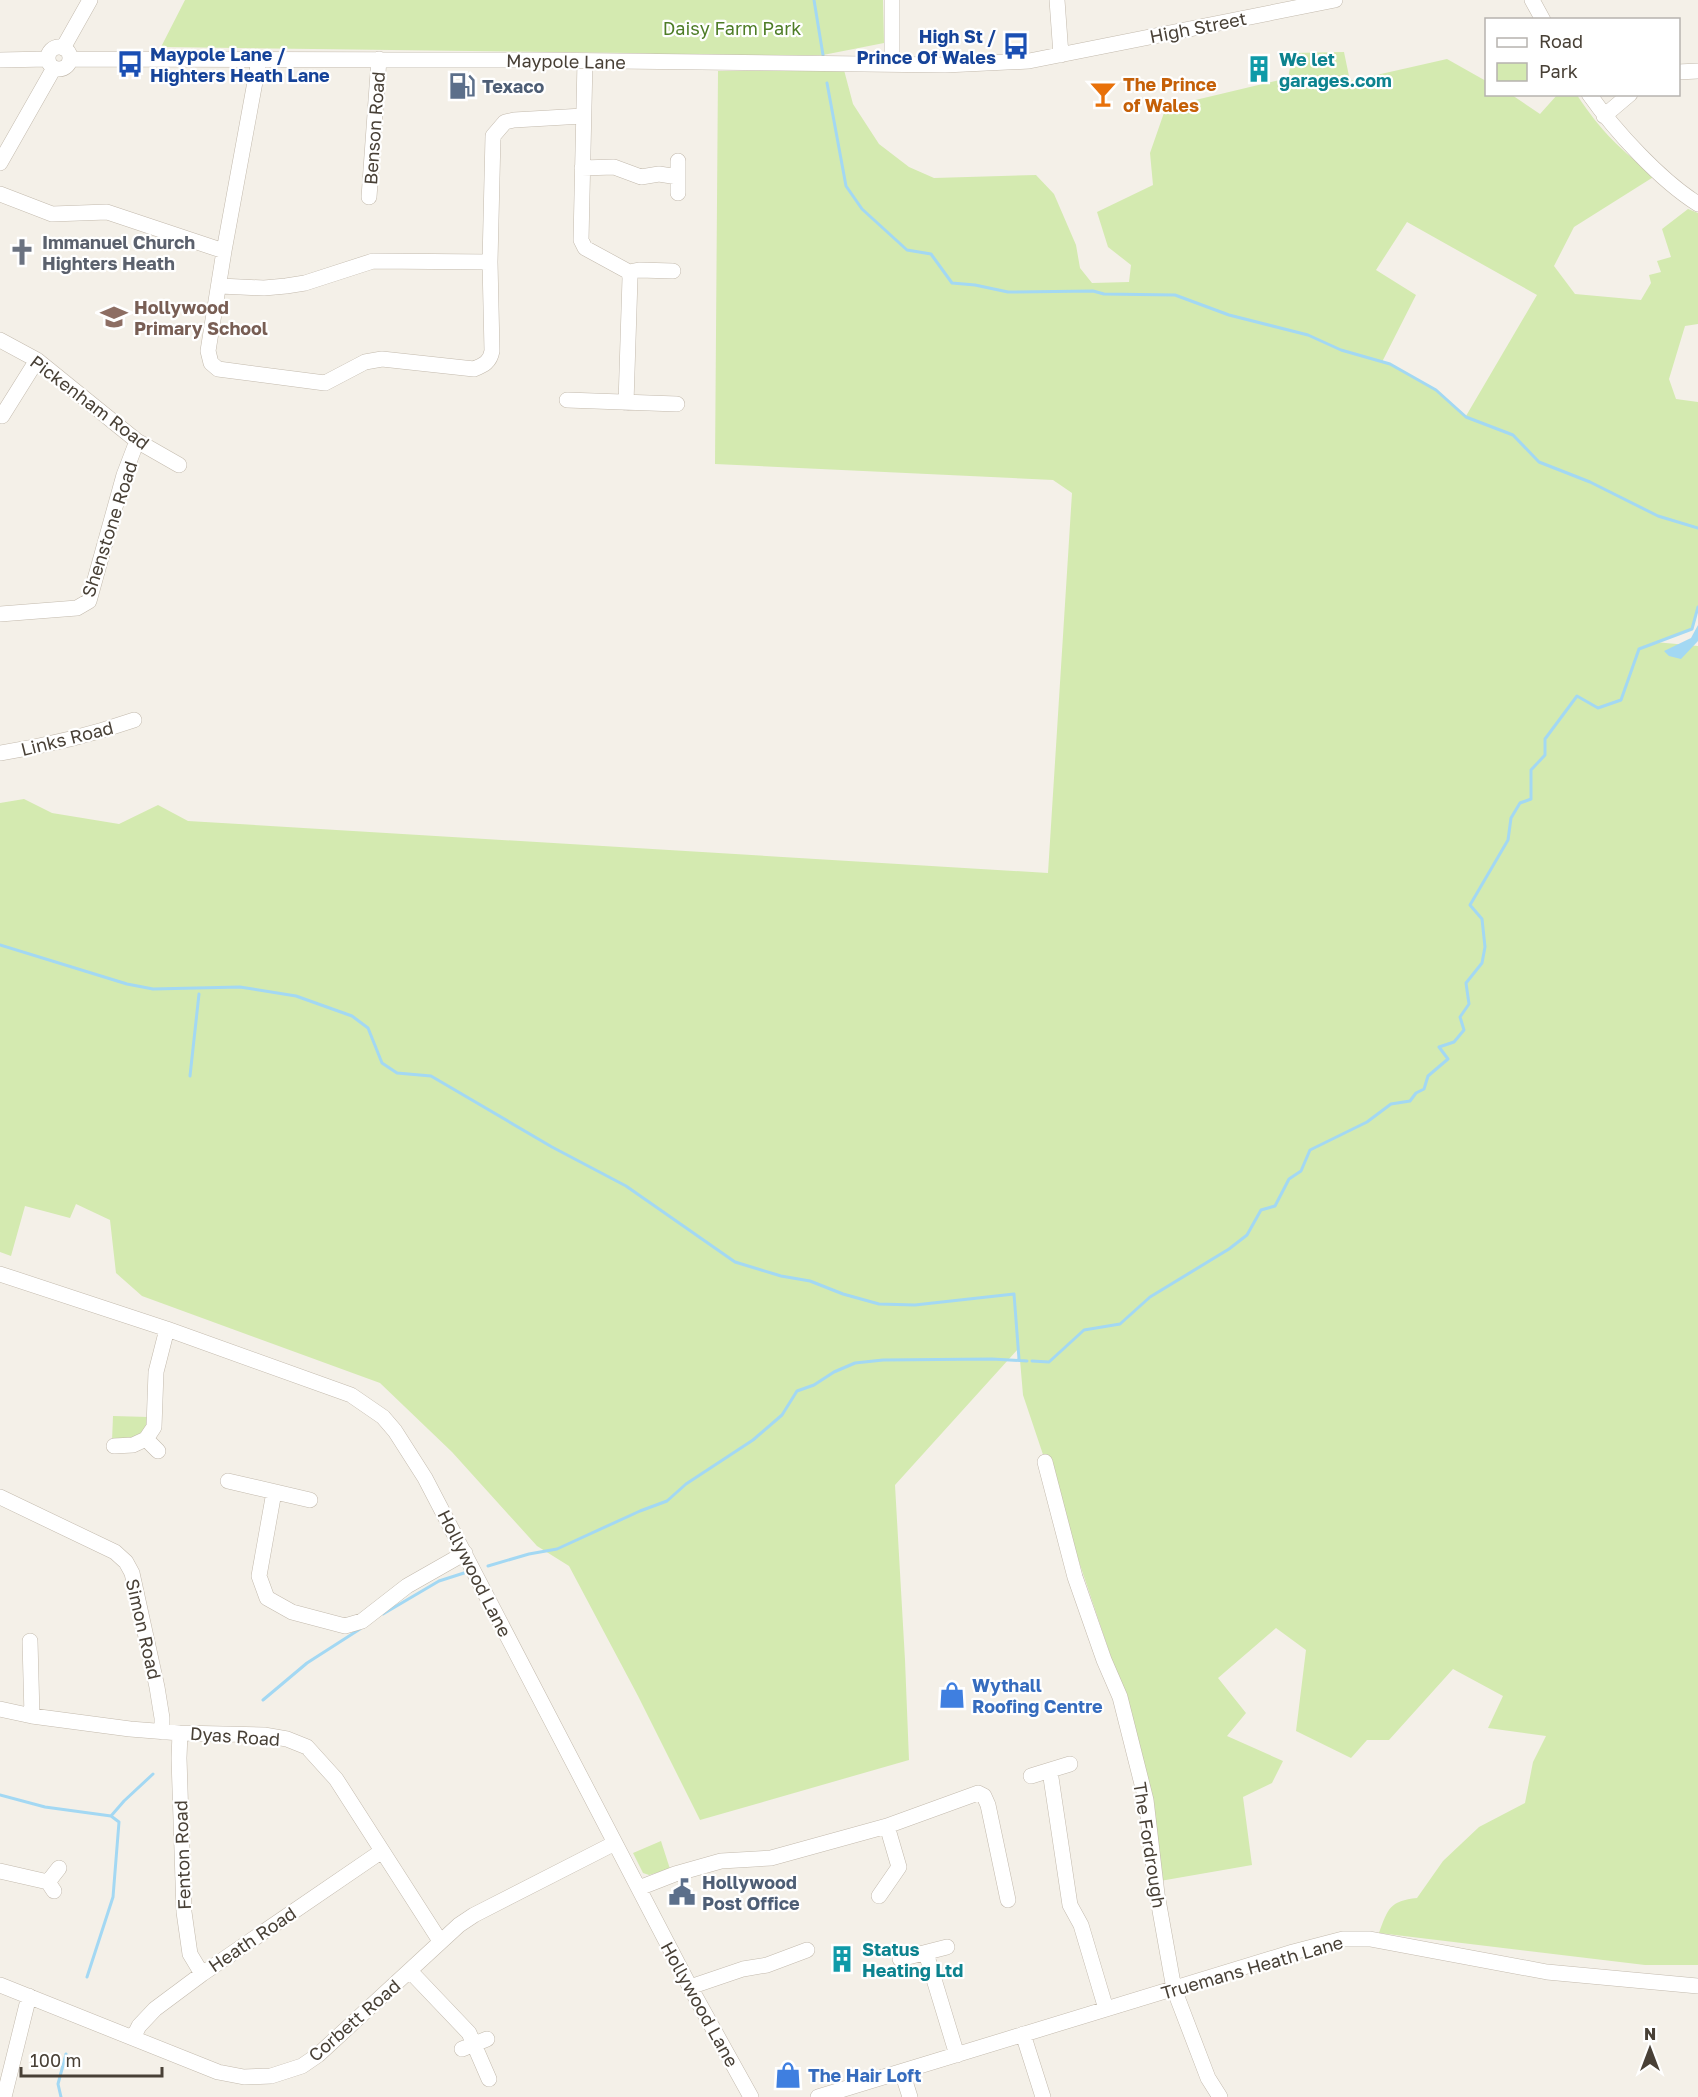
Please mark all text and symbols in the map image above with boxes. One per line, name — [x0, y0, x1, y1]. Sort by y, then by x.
street label: High Street — [1148, 7, 1248, 47]
park label: Daisy Farm Park — [663, 17, 801, 39]
legend — [1485, 18, 1680, 96]
place label: High St / Prince Of Wales — [857, 25, 996, 68]
text: Road — [1539, 30, 1583, 52]
bus stop icon: High St / Prince Of Wales — [1001, 31, 1031, 61]
place label: Maypole Lane / Highters Heath Lane — [150, 43, 330, 86]
place label: We let garages.com — [1279, 48, 1392, 91]
bus stop icon: Maypole Lane / Highters Heath Lane — [115, 49, 145, 79]
street label: Maypole Lane — [506, 49, 626, 73]
building icon: We let garages.com — [1244, 54, 1274, 84]
text: Park — [1539, 60, 1578, 82]
street label: Benson Road — [359, 71, 389, 185]
fuel station icon: Texaco — [447, 71, 477, 101]
place label: The Prince of Wales — [1123, 73, 1217, 116]
place label: Texaco — [482, 75, 545, 97]
bar icon: The Prince of Wales — [1088, 79, 1118, 109]
place label: Immanuel Church Highters Heath — [42, 231, 195, 274]
church icon: Immanuel Church Highters Heath — [7, 237, 37, 267]
place label: Hollywood Primary School — [134, 296, 268, 339]
school or university icon: Hollywood Primary School — [99, 302, 129, 332]
street label: Pickenham Road — [26, 350, 154, 454]
street label: Shenstone Road — [77, 458, 141, 600]
street label: Links Road — [19, 716, 115, 760]
street label: Hollywood Lane — [433, 1506, 517, 1640]
street label: Simon Road — [122, 1576, 166, 1682]
place label: Wythall Roofing Centre — [972, 1674, 1103, 1717]
shop icon: Wythall Roofing Centre — [937, 1680, 967, 1710]
street label: Dyas Road — [189, 1722, 281, 1750]
street label: The Fordrough — [1129, 1781, 1171, 1909]
street label: Fenton Road — [169, 1800, 195, 1910]
place label: Hollywood Post Office — [702, 1871, 800, 1914]
public building icon: Hollywood Post Office — [667, 1877, 697, 1907]
street label: Heath Road — [204, 1902, 300, 1976]
street label: Truemans Heath Lane — [1159, 1931, 1345, 2003]
street label: Hollywood Lane — [656, 1938, 744, 2070]
place label: Status Heating Ltd — [862, 1938, 963, 1981]
building icon: Status Heating Ltd — [827, 1944, 857, 1974]
street label: Corbett Road — [304, 1974, 404, 2066]
north arrow — [1620, 2019, 1680, 2079]
text: N — [1644, 2024, 1656, 2044]
scale bar — [21, 2040, 162, 2078]
text: 100 m — [30, 2049, 81, 2071]
shop icon: The Hair Loft — [773, 2060, 803, 2090]
place label: The Hair Loft — [808, 2064, 921, 2086]

